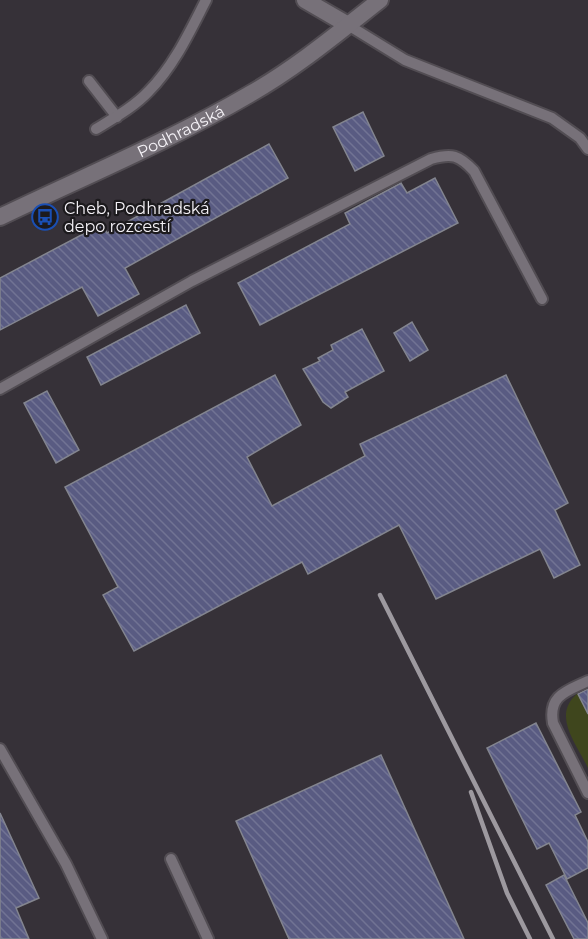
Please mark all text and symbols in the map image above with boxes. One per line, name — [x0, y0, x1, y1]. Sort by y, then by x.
street label: Podhradská — [134, 101, 228, 161]
place label: Cheb, Podhradská depo rozcestí — [64, 199, 210, 236]
bus stop icon: Cheb, Podhradská depo rozcestí — [30, 202, 60, 232]

